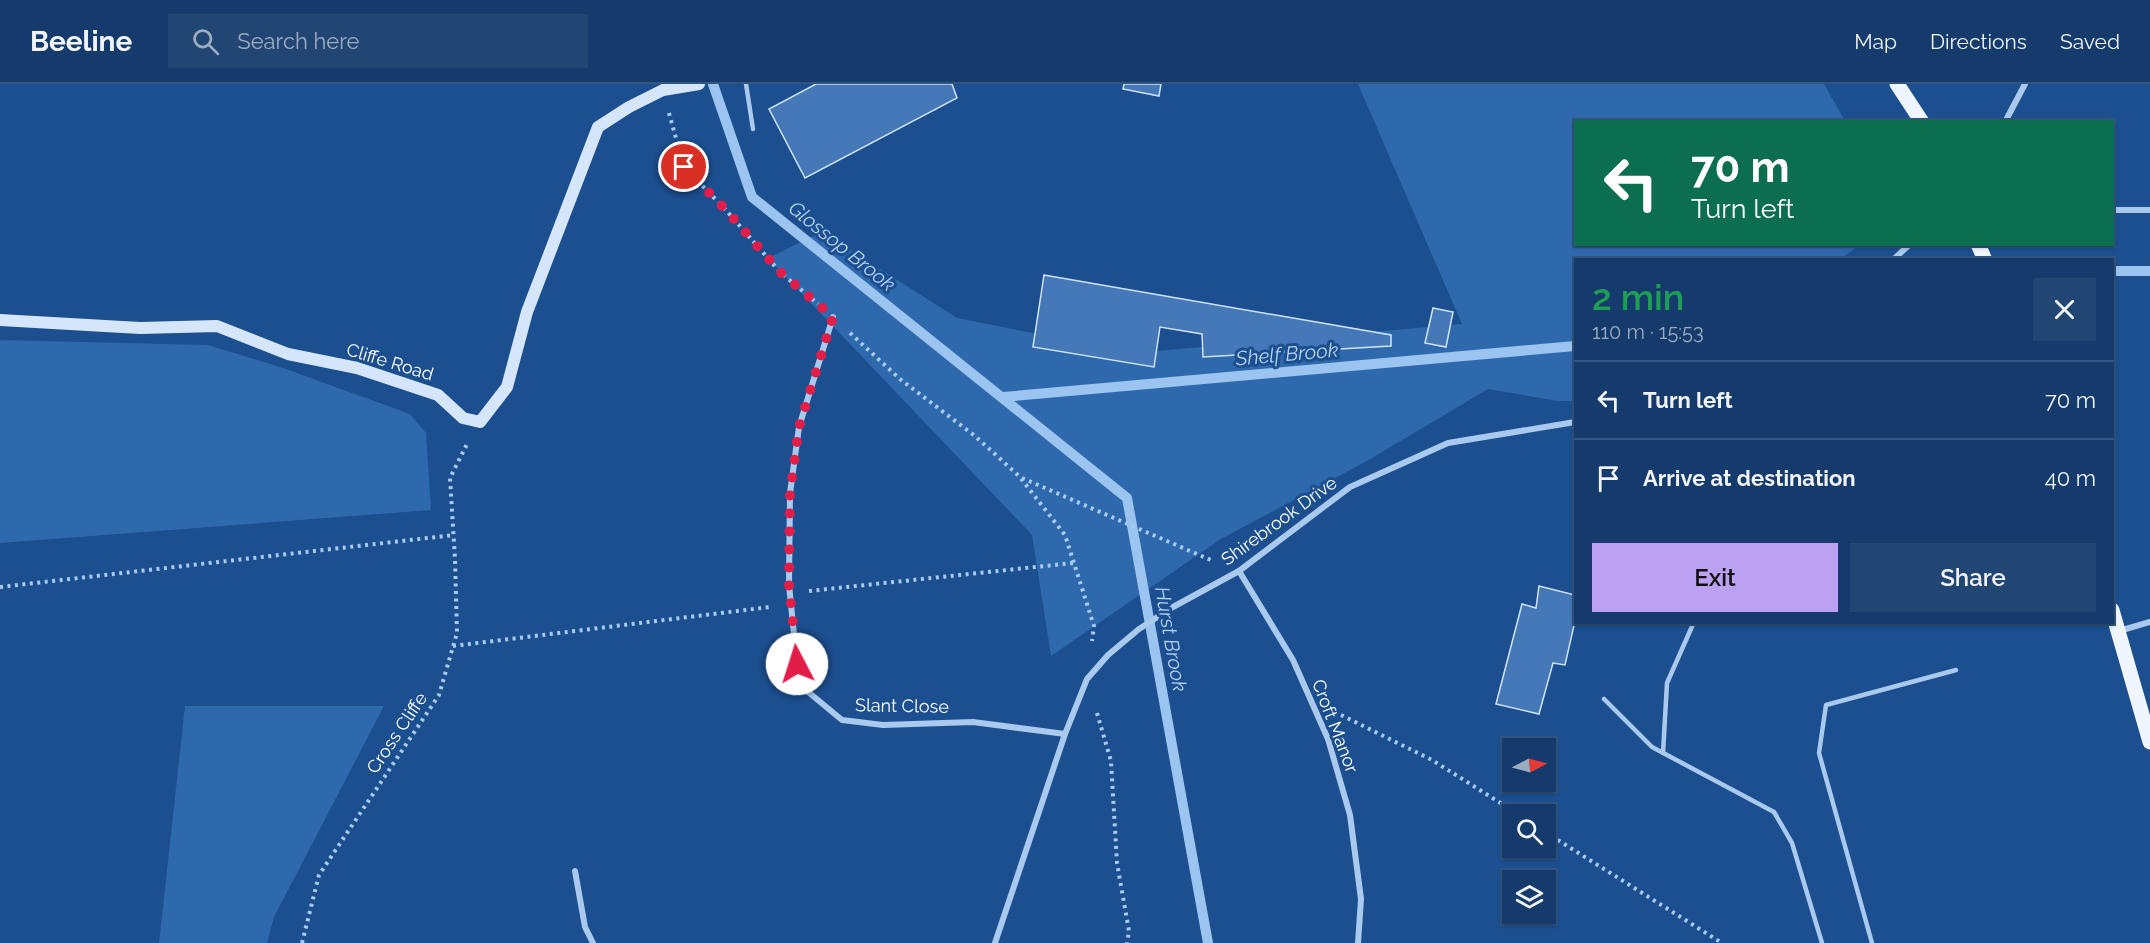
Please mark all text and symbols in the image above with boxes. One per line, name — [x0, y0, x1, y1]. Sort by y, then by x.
search box — [168, 14, 588, 68]
text: Beeline — [30, 25, 132, 58]
icon: search — [189, 25, 222, 58]
text: Search here — [237, 28, 359, 54]
text: Map — [1854, 29, 1897, 54]
text: Directions — [1930, 29, 2027, 54]
text: Saved — [2060, 29, 2120, 54]
pin — [658, 141, 709, 192]
text: 70 m — [1691, 143, 1790, 192]
icon: left — [1592, 144, 1670, 222]
icon: arrive — [667, 150, 700, 183]
text: Turn left — [1691, 193, 1794, 224]
water label: Glossop Brook — [784, 196, 900, 297]
text: 2 min — [1592, 276, 1684, 318]
button: close — [2033, 278, 2096, 341]
text: 110 m · 15:53 — [1592, 320, 1704, 344]
street label: Cliffe Road — [344, 338, 436, 385]
water label: Shelf Brook — [1234, 338, 1340, 371]
icon: left — [1592, 384, 1625, 417]
text: Turn left — [1643, 387, 1733, 413]
text: 70 m — [2045, 387, 2096, 413]
icon: arrive — [1592, 462, 1625, 495]
text: Arrive at destination — [1643, 465, 1856, 491]
text: 40 m — [2045, 465, 2096, 491]
street label: Shirebrook Drive — [1217, 471, 1341, 570]
button: Exit — [1592, 543, 1838, 612]
button: Share — [1850, 543, 2096, 612]
water label: Hurst Brook — [1150, 585, 1192, 694]
position arrow — [765, 632, 829, 696]
street label: Croft Manor — [1308, 676, 1363, 776]
street label: Cross Cliffe — [362, 688, 432, 777]
street label: Slant Close — [855, 694, 950, 717]
north arrow — [1502, 738, 1556, 792]
map controls — [1502, 738, 1556, 924]
button: search — [1502, 804, 1556, 858]
button: layers — [1502, 870, 1556, 924]

